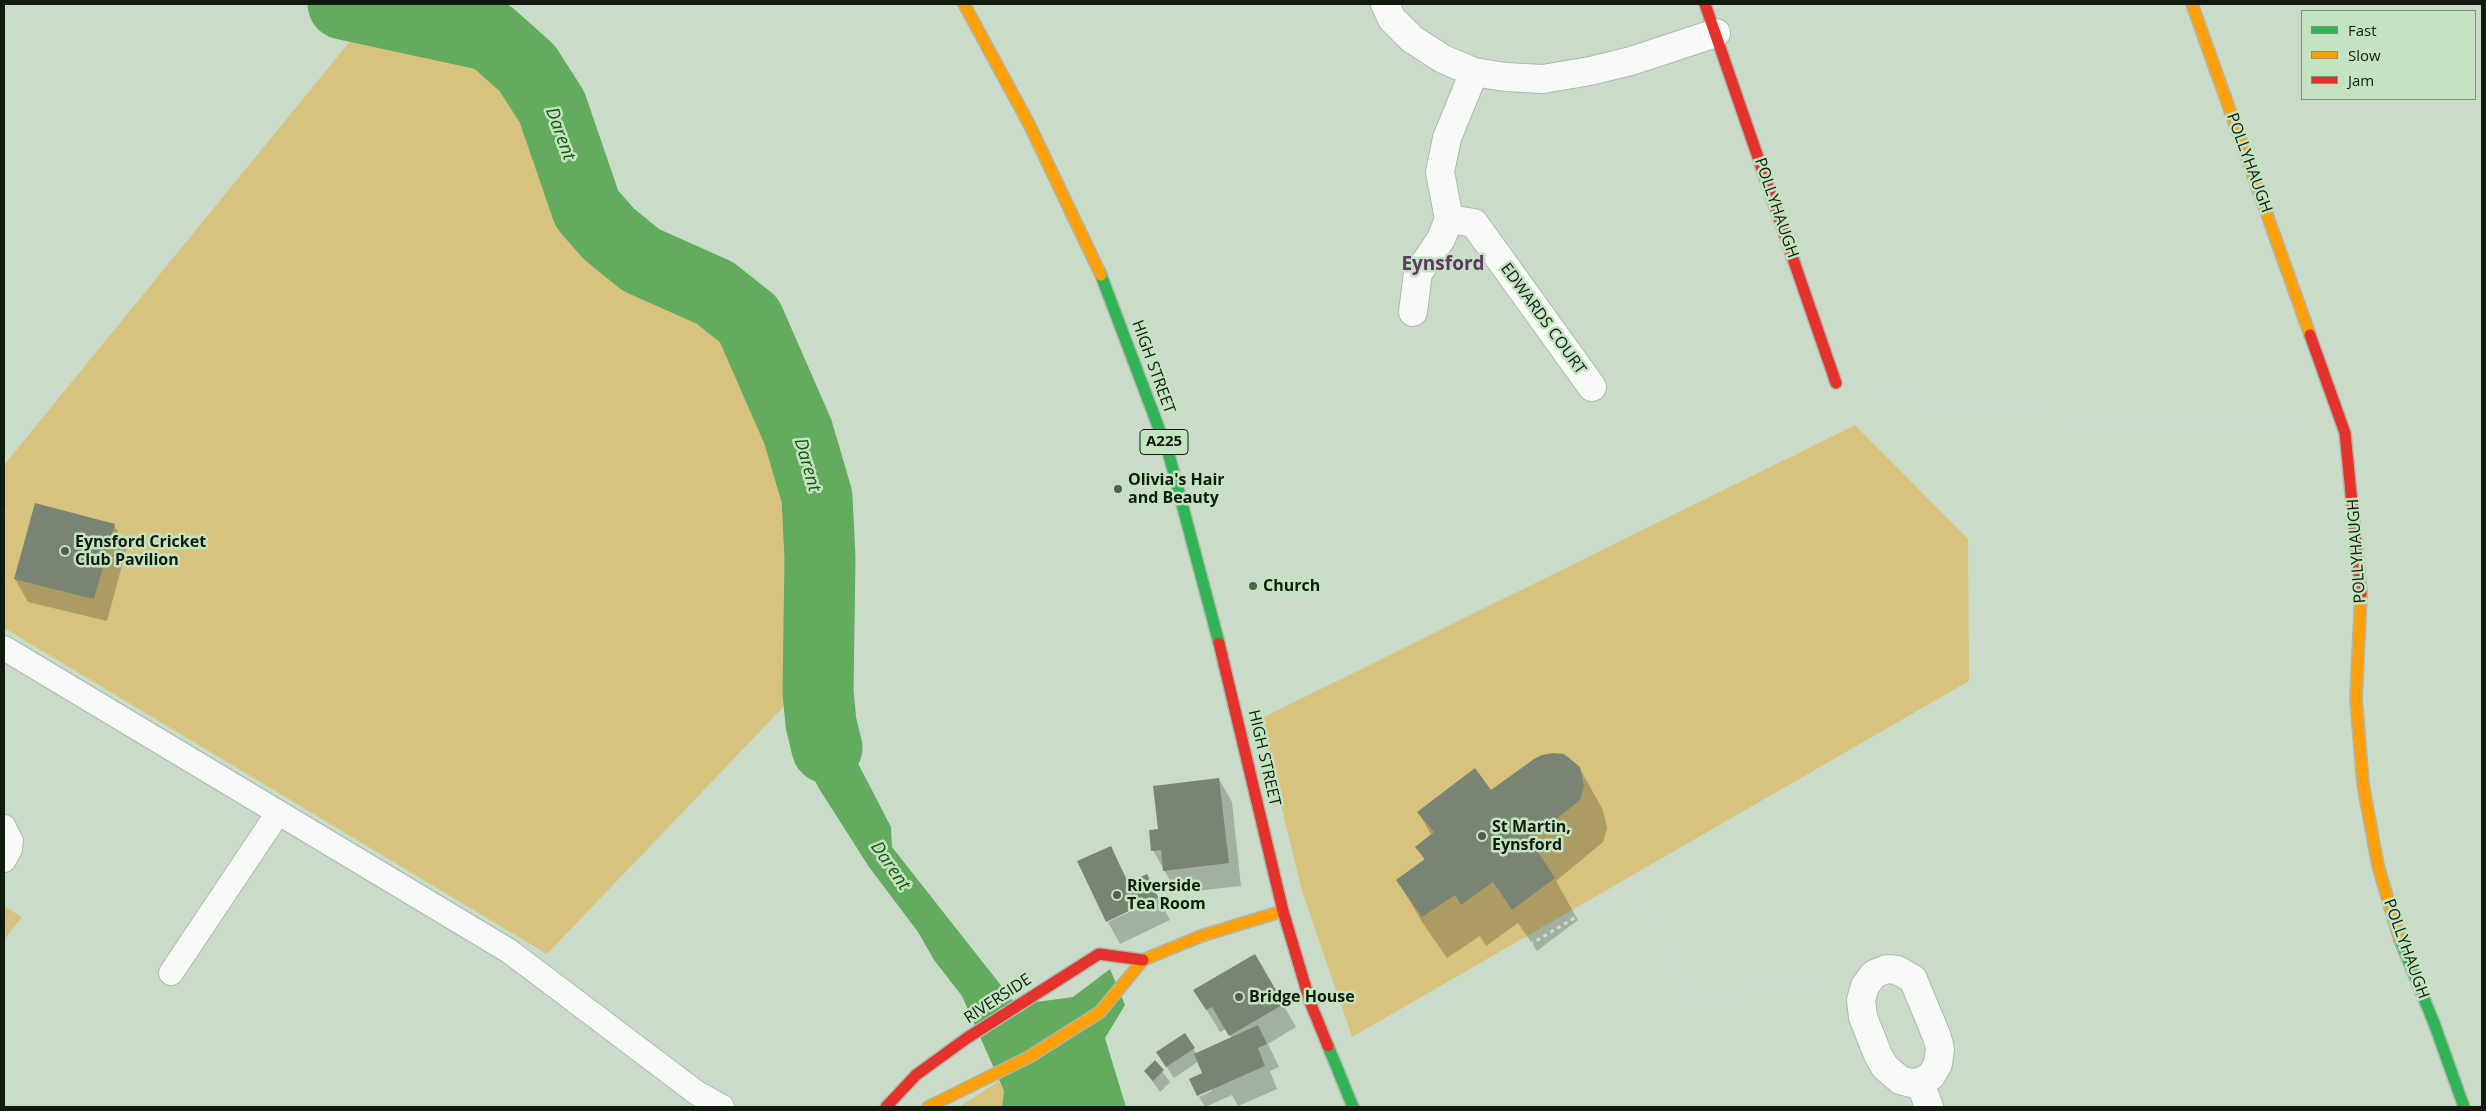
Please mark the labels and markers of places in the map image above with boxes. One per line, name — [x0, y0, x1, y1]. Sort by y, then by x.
place label: Olivia's Hair and Beauty — [1128, 470, 1225, 508]
marker: Olivia's Hair and Beauty — [1112, 483, 1124, 495]
place label: Eynsford Cricket Club Pavilion — [75, 532, 206, 570]
marker: Eynsford Cricket Club Pavilion — [59, 545, 71, 557]
place label: Church — [1263, 576, 1320, 596]
marker: Church — [1247, 580, 1259, 592]
place label: St Martin, Eynsford — [1492, 817, 1571, 855]
marker: St Martin, Eynsford — [1476, 830, 1488, 842]
place label: Riverside Tea Room — [1127, 876, 1206, 914]
marker: Riverside Tea Room — [1111, 889, 1123, 901]
place label: Bridge House — [1249, 987, 1355, 1007]
marker: Bridge House — [1233, 991, 1245, 1003]

